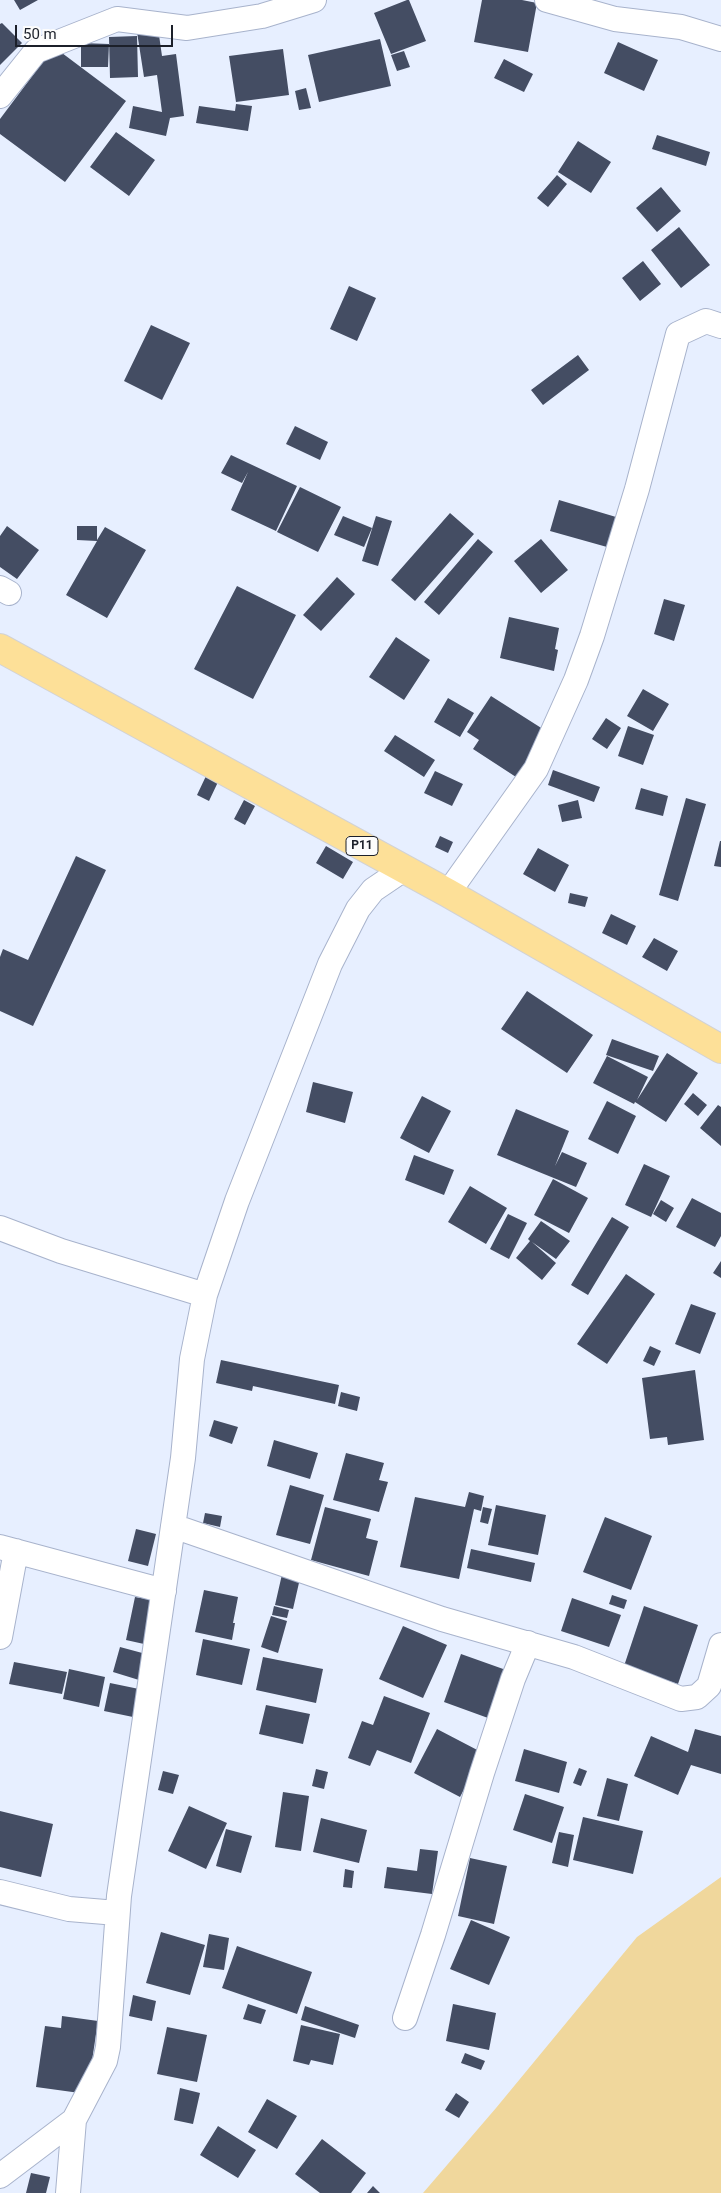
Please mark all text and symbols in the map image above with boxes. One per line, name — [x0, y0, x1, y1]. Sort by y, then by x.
scale bar — [18, 15, 175, 47]
text: 50 m — [23, 25, 57, 43]
road number: P11 — [346, 836, 378, 856]

